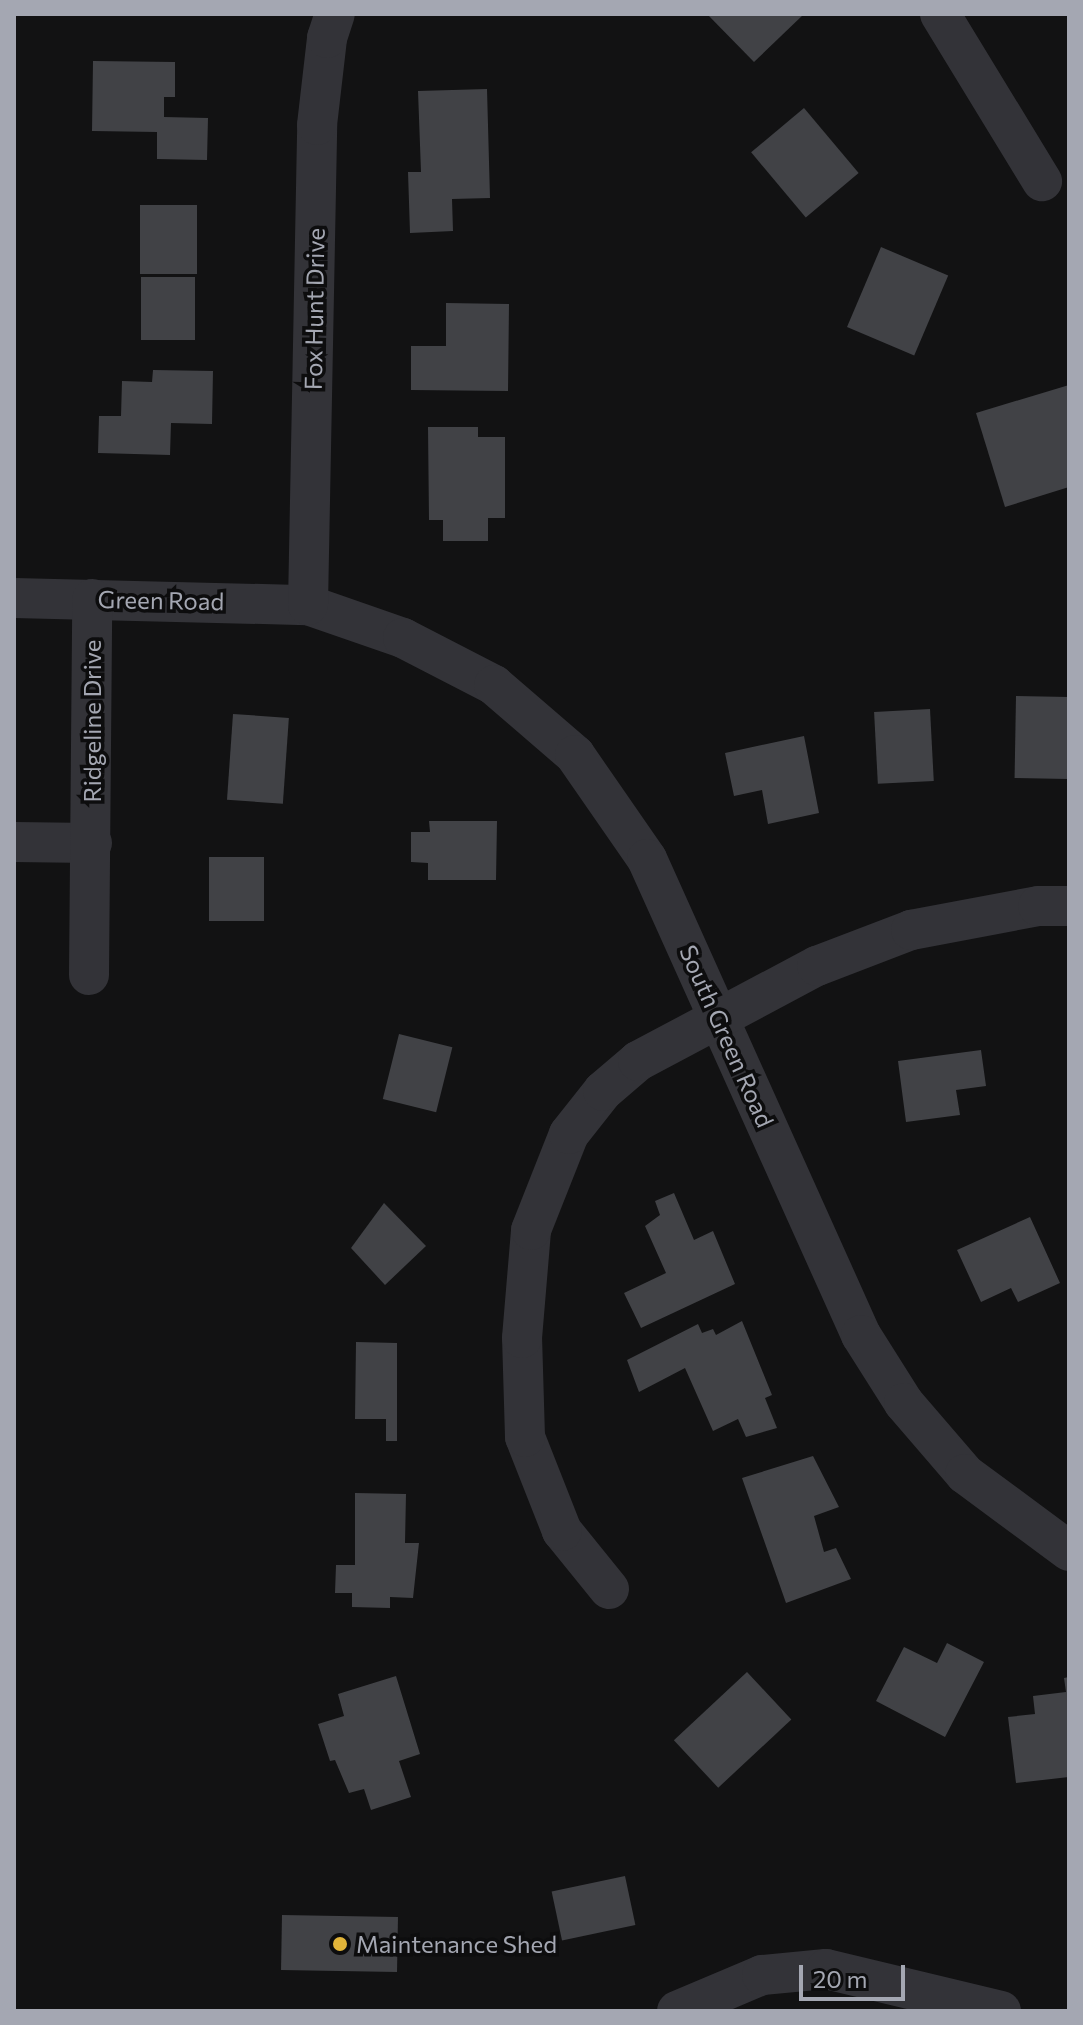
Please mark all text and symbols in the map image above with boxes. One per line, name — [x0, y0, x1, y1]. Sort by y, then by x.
street label: Fox Hunt Drive — [298, 228, 330, 390]
street label: Green Road — [98, 584, 224, 616]
street label: Ridgeline Drive — [78, 640, 106, 802]
street label: South Green Road — [674, 940, 780, 1132]
place label: Maintenance Shed — [356, 1930, 557, 1958]
marker: Maintenance Shed — [331, 1935, 349, 1953]
scale bar — [803, 1949, 909, 1999]
text: 20 m — [813, 1964, 867, 1993]

